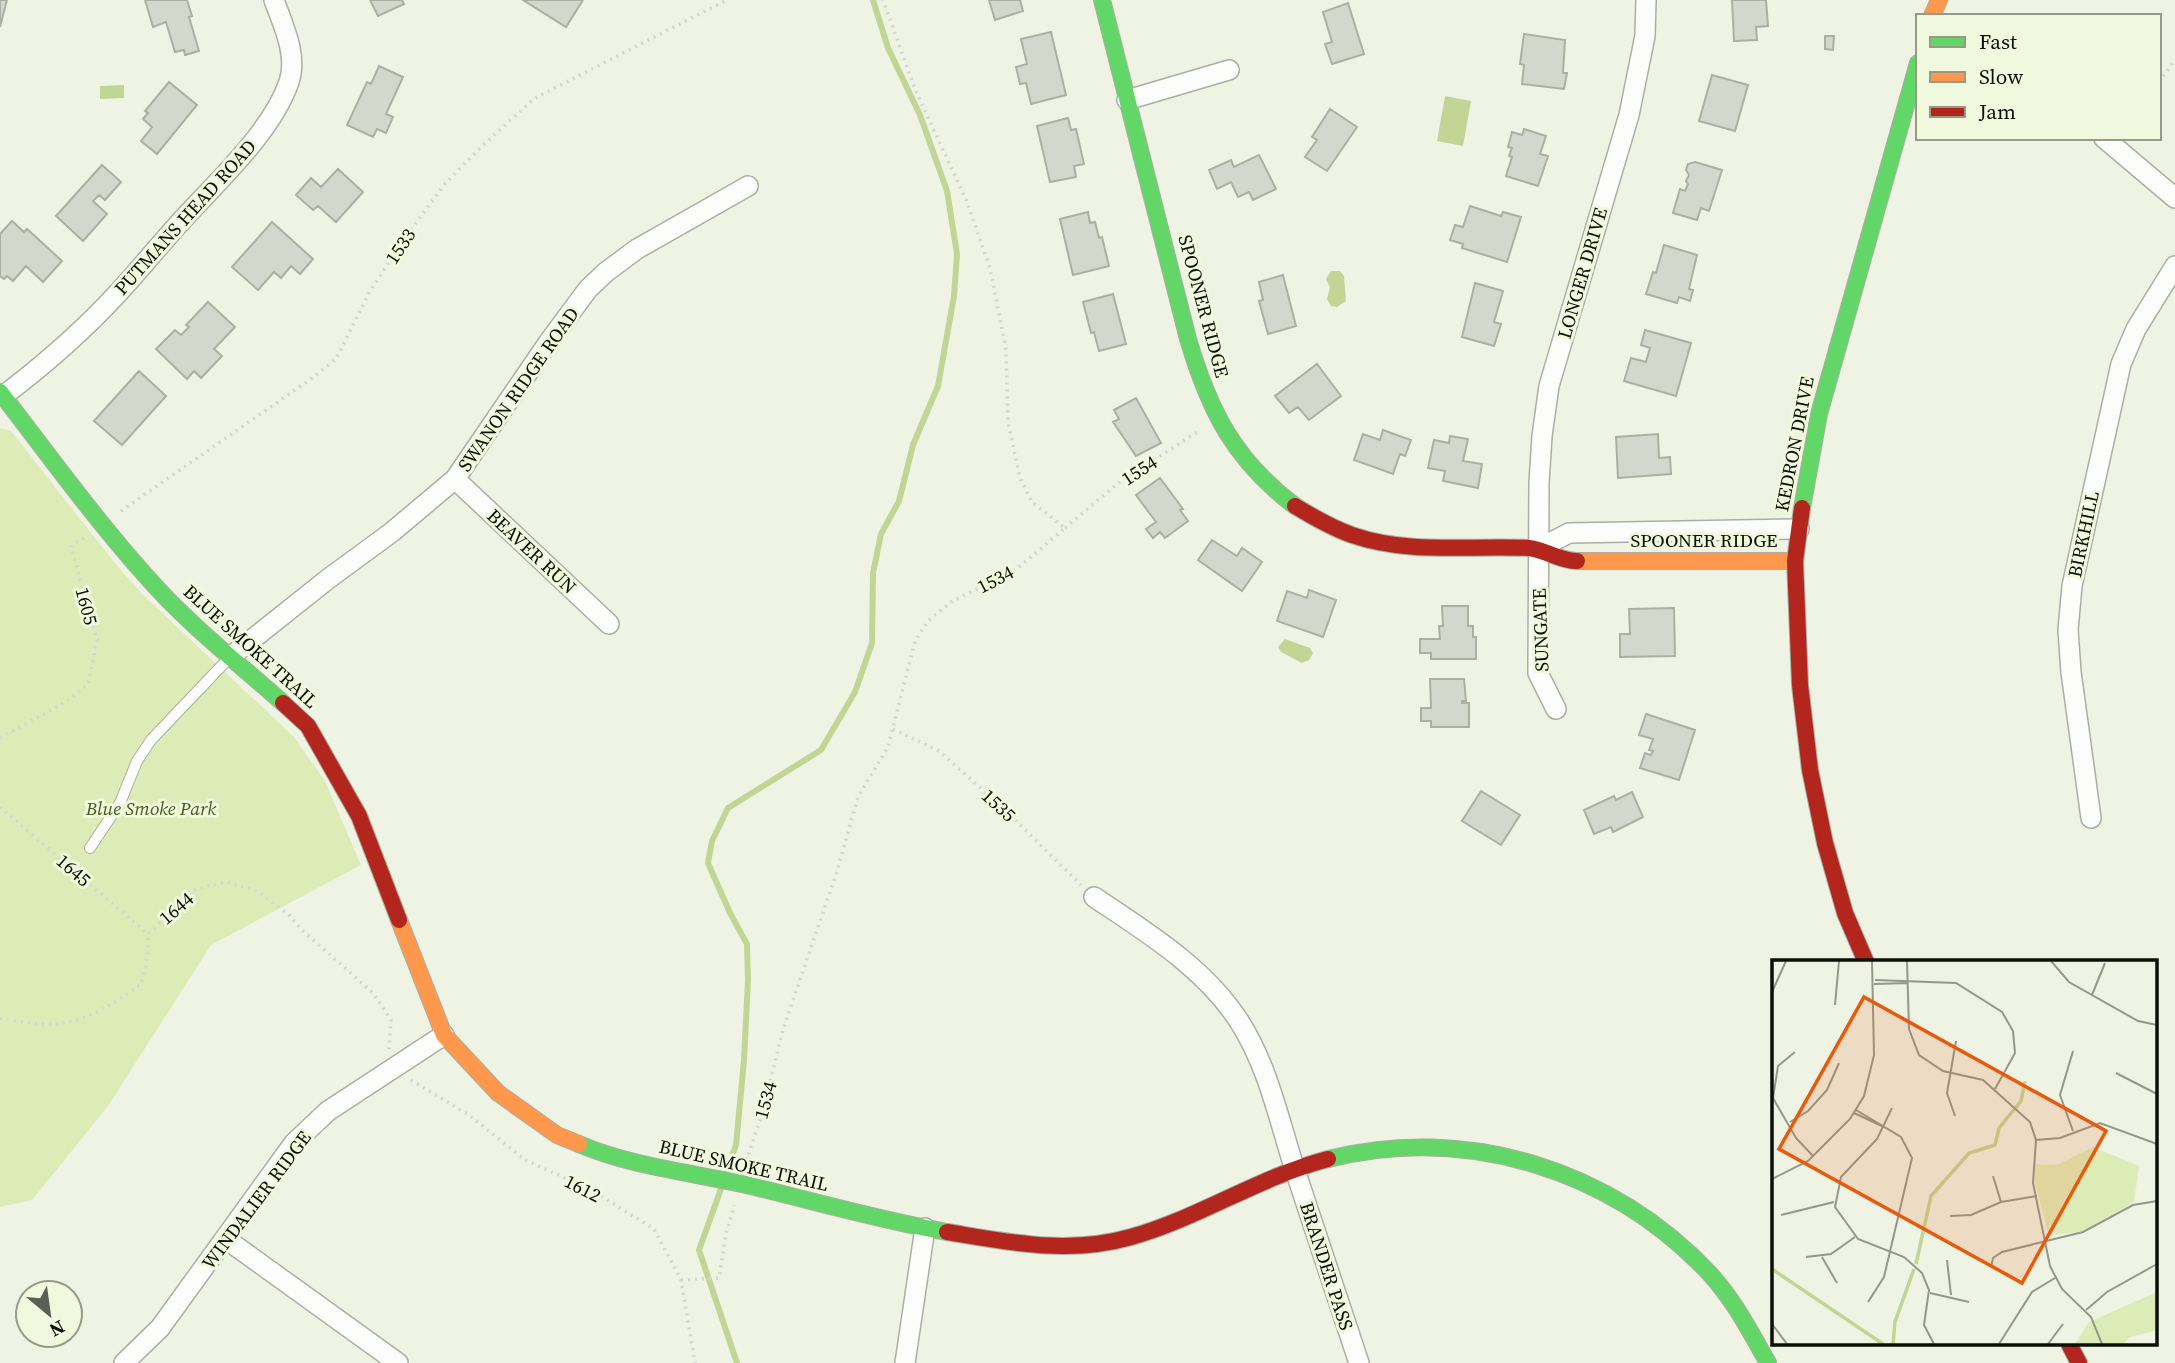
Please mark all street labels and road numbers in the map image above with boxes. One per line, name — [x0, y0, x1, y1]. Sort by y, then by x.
street label: PUTMANS HEAD ROAD — [108, 134, 262, 300]
street label: LONGER DRIVE — [1551, 204, 1613, 342]
street label: 1533 — [379, 223, 421, 269]
street label: SPOONER RIDGE — [1172, 232, 1236, 380]
street label: SWANON RIDGE ROAD — [451, 302, 585, 476]
street label: KEDRON DRIVE — [1768, 374, 1820, 514]
street label: 1554 — [1116, 448, 1162, 491]
street label: BIRKHILL — [2061, 488, 2105, 580]
street label: BEAVER RUN — [482, 503, 582, 599]
street label: SPOONER RIDGE — [1631, 527, 1777, 553]
street label: 1534 — [972, 558, 1018, 599]
street label: BLUE SMOKE TRAIL — [178, 578, 324, 714]
street label: 1605 — [70, 584, 104, 628]
street label: SUNGATE — [1526, 588, 1554, 672]
street label: 1535 — [976, 783, 1022, 827]
street label: 1645 — [51, 848, 97, 892]
street label: 1644 — [153, 885, 199, 930]
street label: 1534 — [748, 1078, 783, 1122]
street label: WINDALIER RIDGE — [195, 1125, 317, 1275]
street label: BLUE SMOKE TRAIL — [657, 1133, 831, 1197]
street label: 1612 — [560, 1168, 606, 1208]
street label: BRANDER PASS — [1294, 1199, 1360, 1333]

